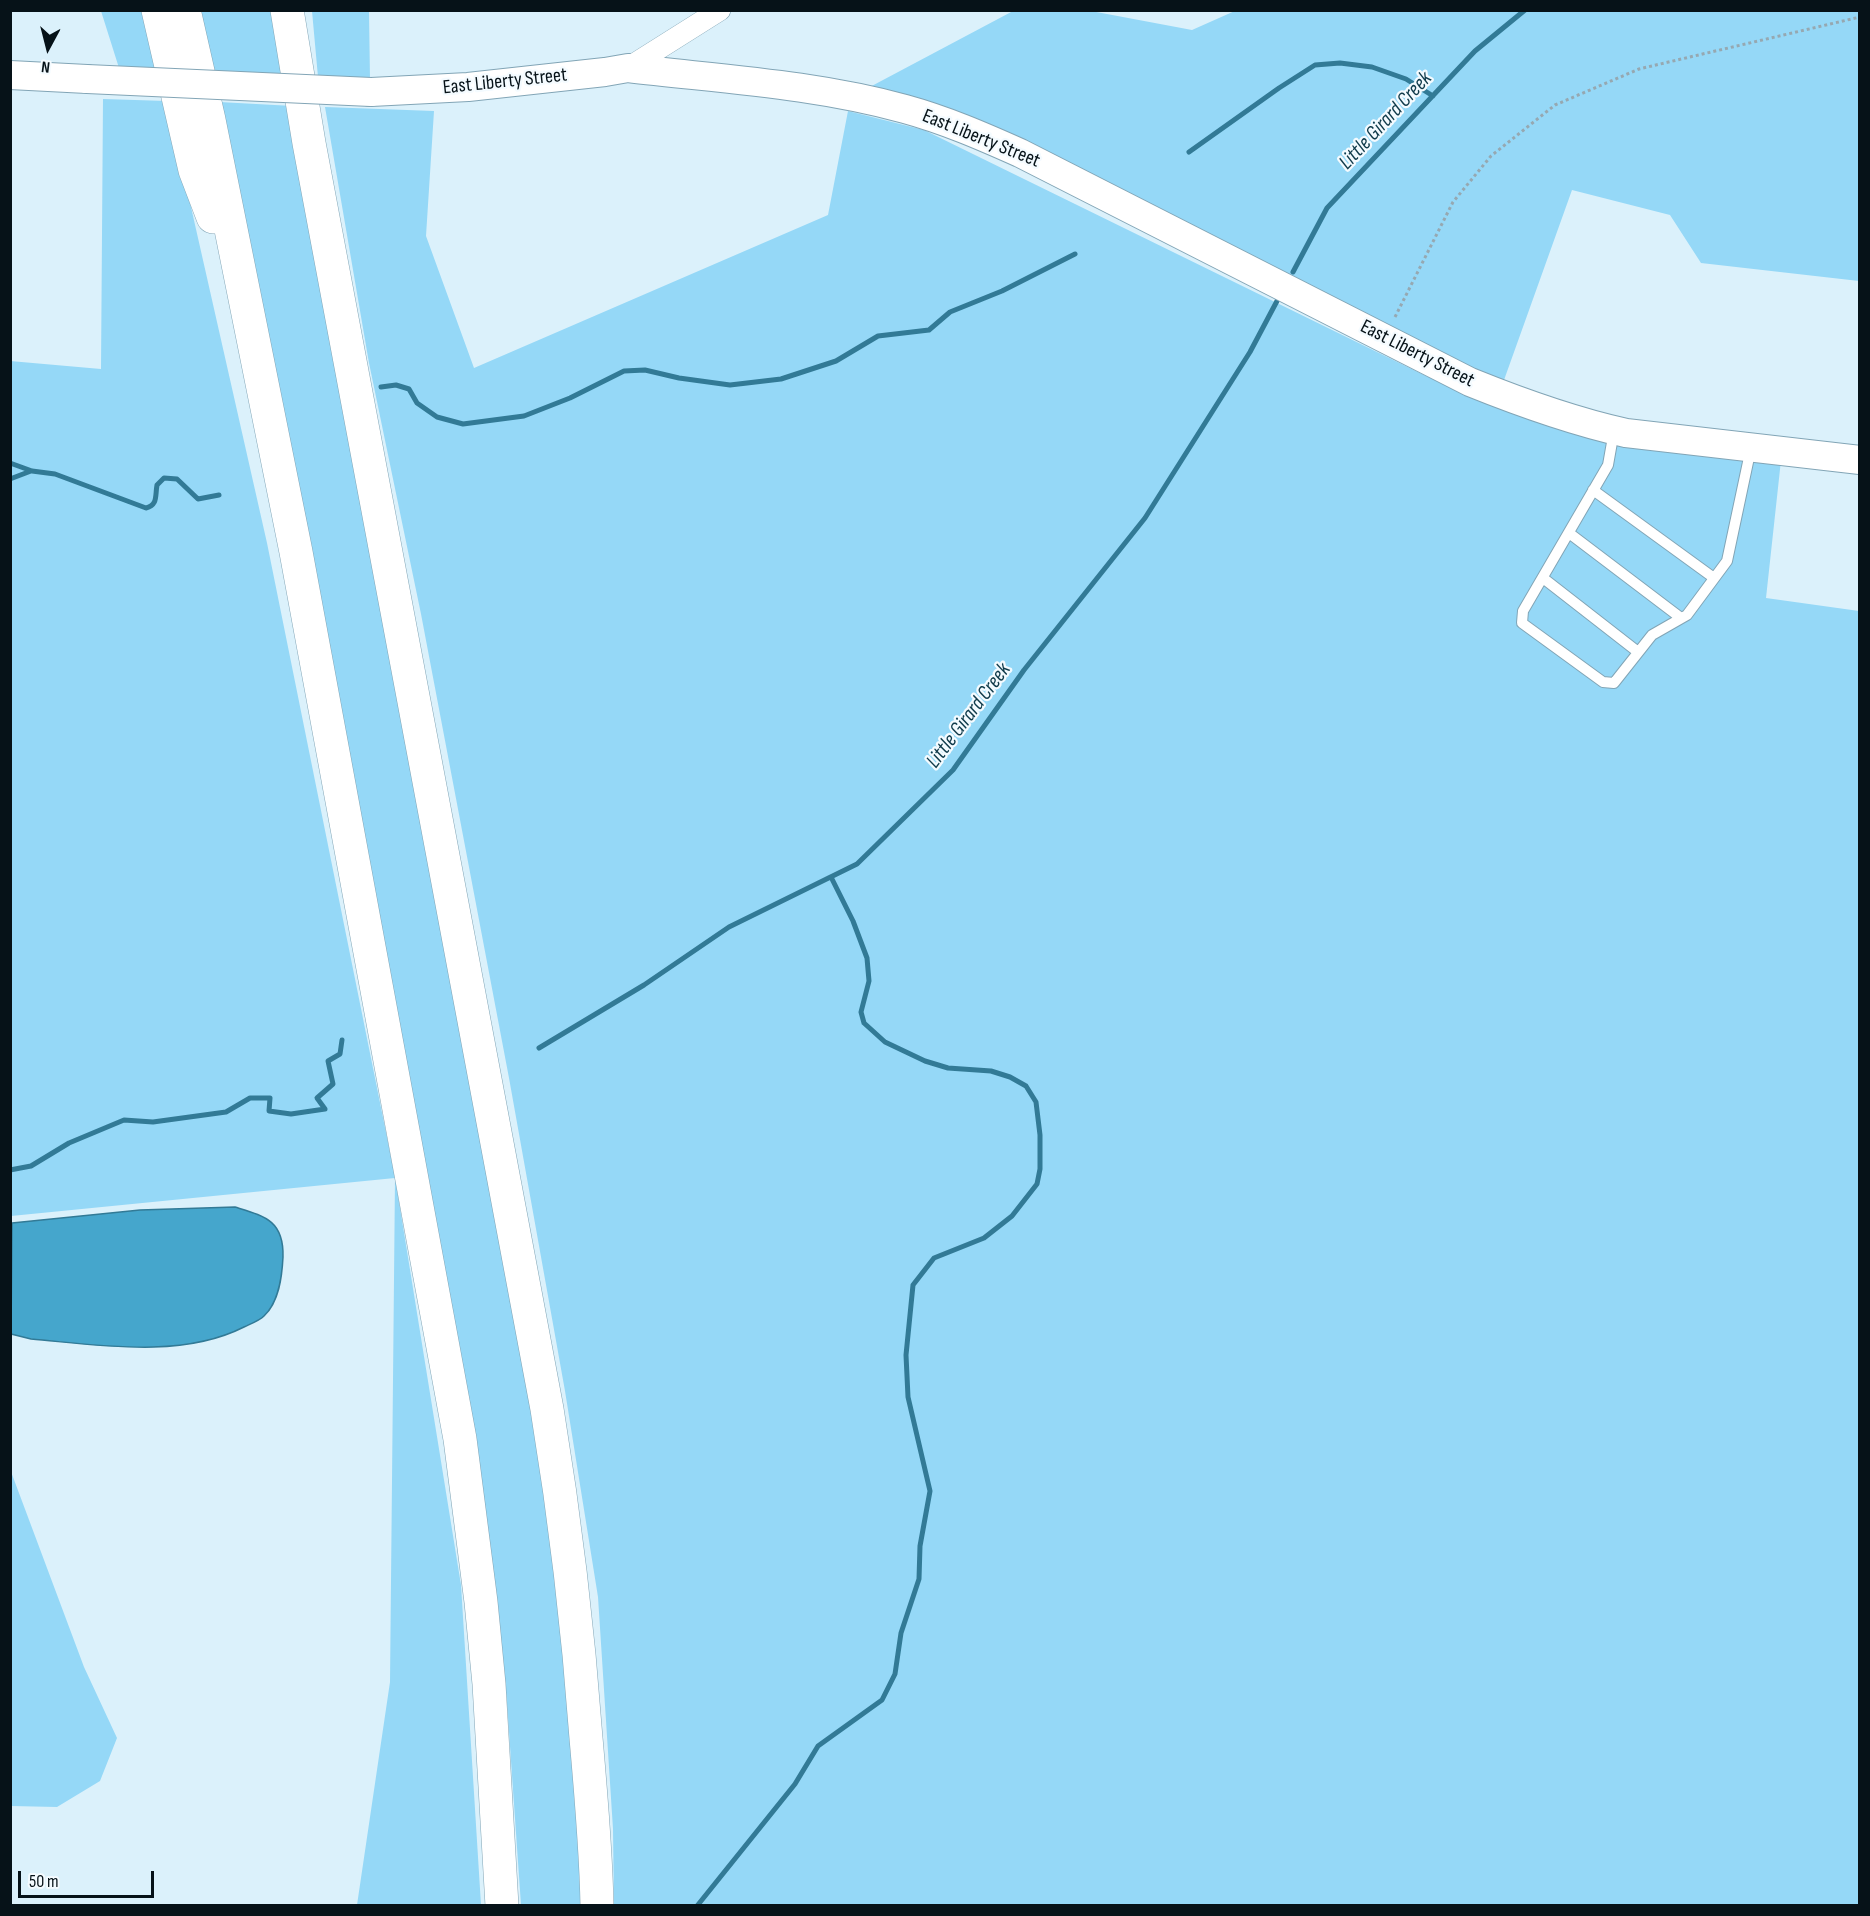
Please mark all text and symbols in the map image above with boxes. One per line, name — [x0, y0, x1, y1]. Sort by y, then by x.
north arrow — [18, 18, 78, 78]
text: N — [40, 56, 51, 76]
street label: East Liberty Street — [442, 64, 568, 100]
water label: Little Girard Creek — [1334, 67, 1438, 175]
street label: East Liberty Street — [919, 105, 1043, 173]
street label: East Liberty Street — [1356, 315, 1478, 393]
water label: Little Girard Creek — [921, 659, 1017, 773]
scale bar — [21, 1859, 158, 1897]
text: 50 m — [29, 1871, 59, 1892]

